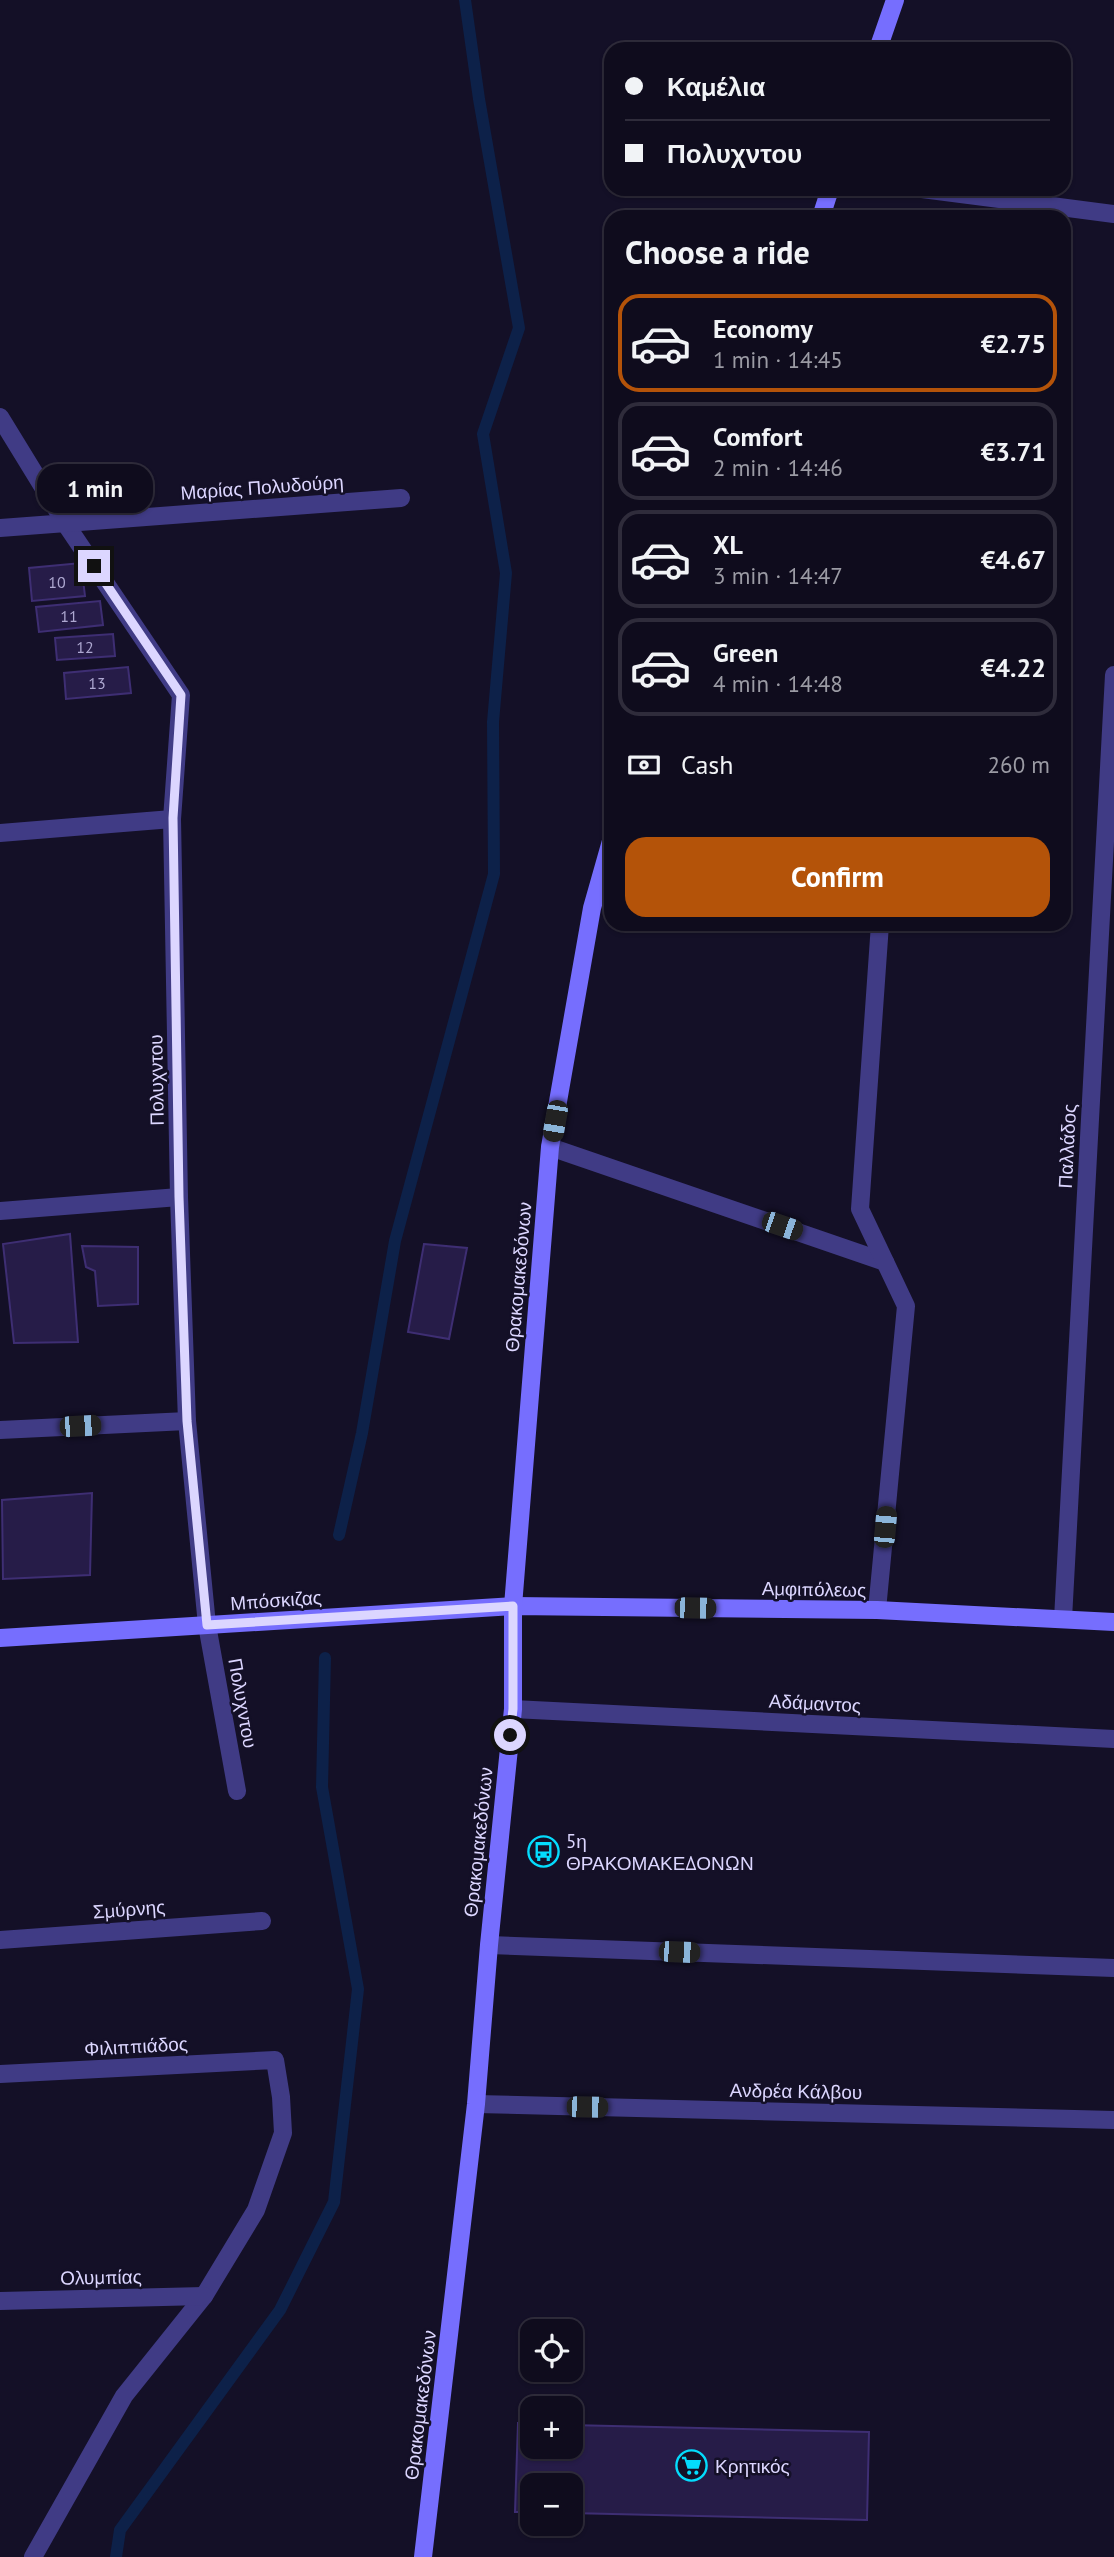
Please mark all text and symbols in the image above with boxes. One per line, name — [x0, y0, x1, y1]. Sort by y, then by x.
text: Καμέλια — [667, 70, 765, 103]
text: Πολυχντου — [667, 137, 802, 170]
text: Choose a ride — [625, 231, 810, 273]
icon: car — [629, 312, 692, 375]
text: Economy — [713, 312, 813, 345]
text: €2.75 — [981, 327, 1046, 360]
text: 1 min · 14:45 — [713, 345, 843, 374]
icon: car — [629, 420, 692, 483]
text: Comfort — [713, 420, 803, 453]
text: €3.71 — [981, 435, 1046, 468]
text: 2 min · 14:46 — [713, 453, 843, 482]
callout: 1 min — [36, 464, 152, 514]
street label: Μαρίας Πολυδούρη — [180, 469, 344, 505]
text: 1 min — [67, 474, 123, 503]
icon: car — [629, 528, 692, 591]
text: XL — [713, 528, 743, 561]
text: €4.67 — [981, 543, 1046, 576]
route end — [78, 550, 110, 582]
text: 3 min · 14:47 — [713, 561, 843, 590]
house number: 10 — [48, 572, 66, 592]
house number: 11 — [60, 606, 78, 626]
icon: car — [629, 636, 692, 699]
text: Green — [713, 636, 778, 669]
house number: 12 — [76, 637, 94, 657]
text: €4.22 — [981, 651, 1046, 684]
text: 4 min · 14:48 — [713, 669, 843, 698]
house number: 13 — [88, 673, 106, 693]
icon: cash — [625, 746, 663, 784]
text: Cash — [681, 748, 733, 781]
text: 260 m — [988, 750, 1050, 779]
button: Confirm — [625, 837, 1050, 917]
street label: Πολυχντου — [143, 1034, 169, 1126]
car — [542, 1098, 569, 1144]
street label: Παλλάδος — [1053, 1103, 1081, 1189]
street label: Θρακομακεδόνων — [499, 1201, 537, 1353]
car — [759, 1209, 806, 1243]
car — [59, 1414, 102, 1438]
car — [873, 1505, 898, 1549]
street label: Αμφιπόλεως — [762, 1576, 866, 1602]
street label: Μπόσκιζας — [229, 1585, 323, 1615]
car — [674, 1597, 717, 1619]
street label: Πολυχντου — [223, 1656, 263, 1750]
street label: Αδάμαντος — [768, 1689, 862, 1717]
route start — [494, 1719, 526, 1751]
street label: Θρακομακεδόνων — [458, 1766, 498, 1918]
place label: 5η ΘΡΑΚΟΜΑΚΕΔΟΝΩΝ — [566, 1829, 754, 1875]
bus stop icon: 5η ΘΡΑΚΟΜΑΚΕΔΟΝΩΝ — [526, 1835, 560, 1869]
street label: Σμύρνης — [92, 1894, 166, 1924]
car — [658, 1941, 701, 1963]
street label: Φιλιππιάδος — [84, 2031, 188, 2061]
street label: Ανδρέα Κάλβου — [730, 2078, 862, 2104]
car — [566, 2096, 609, 2118]
street label: Ολυμπίας — [60, 2264, 142, 2290]
map controls — [520, 2319, 583, 2536]
button: locate — [520, 2319, 583, 2382]
street label: Θρακομακεδόνων — [399, 2329, 441, 2481]
button: + — [520, 2396, 583, 2459]
supermarket icon: Κρητικός — [675, 2449, 709, 2483]
place label: Κρητικός — [715, 2454, 790, 2478]
button: − — [520, 2473, 583, 2536]

